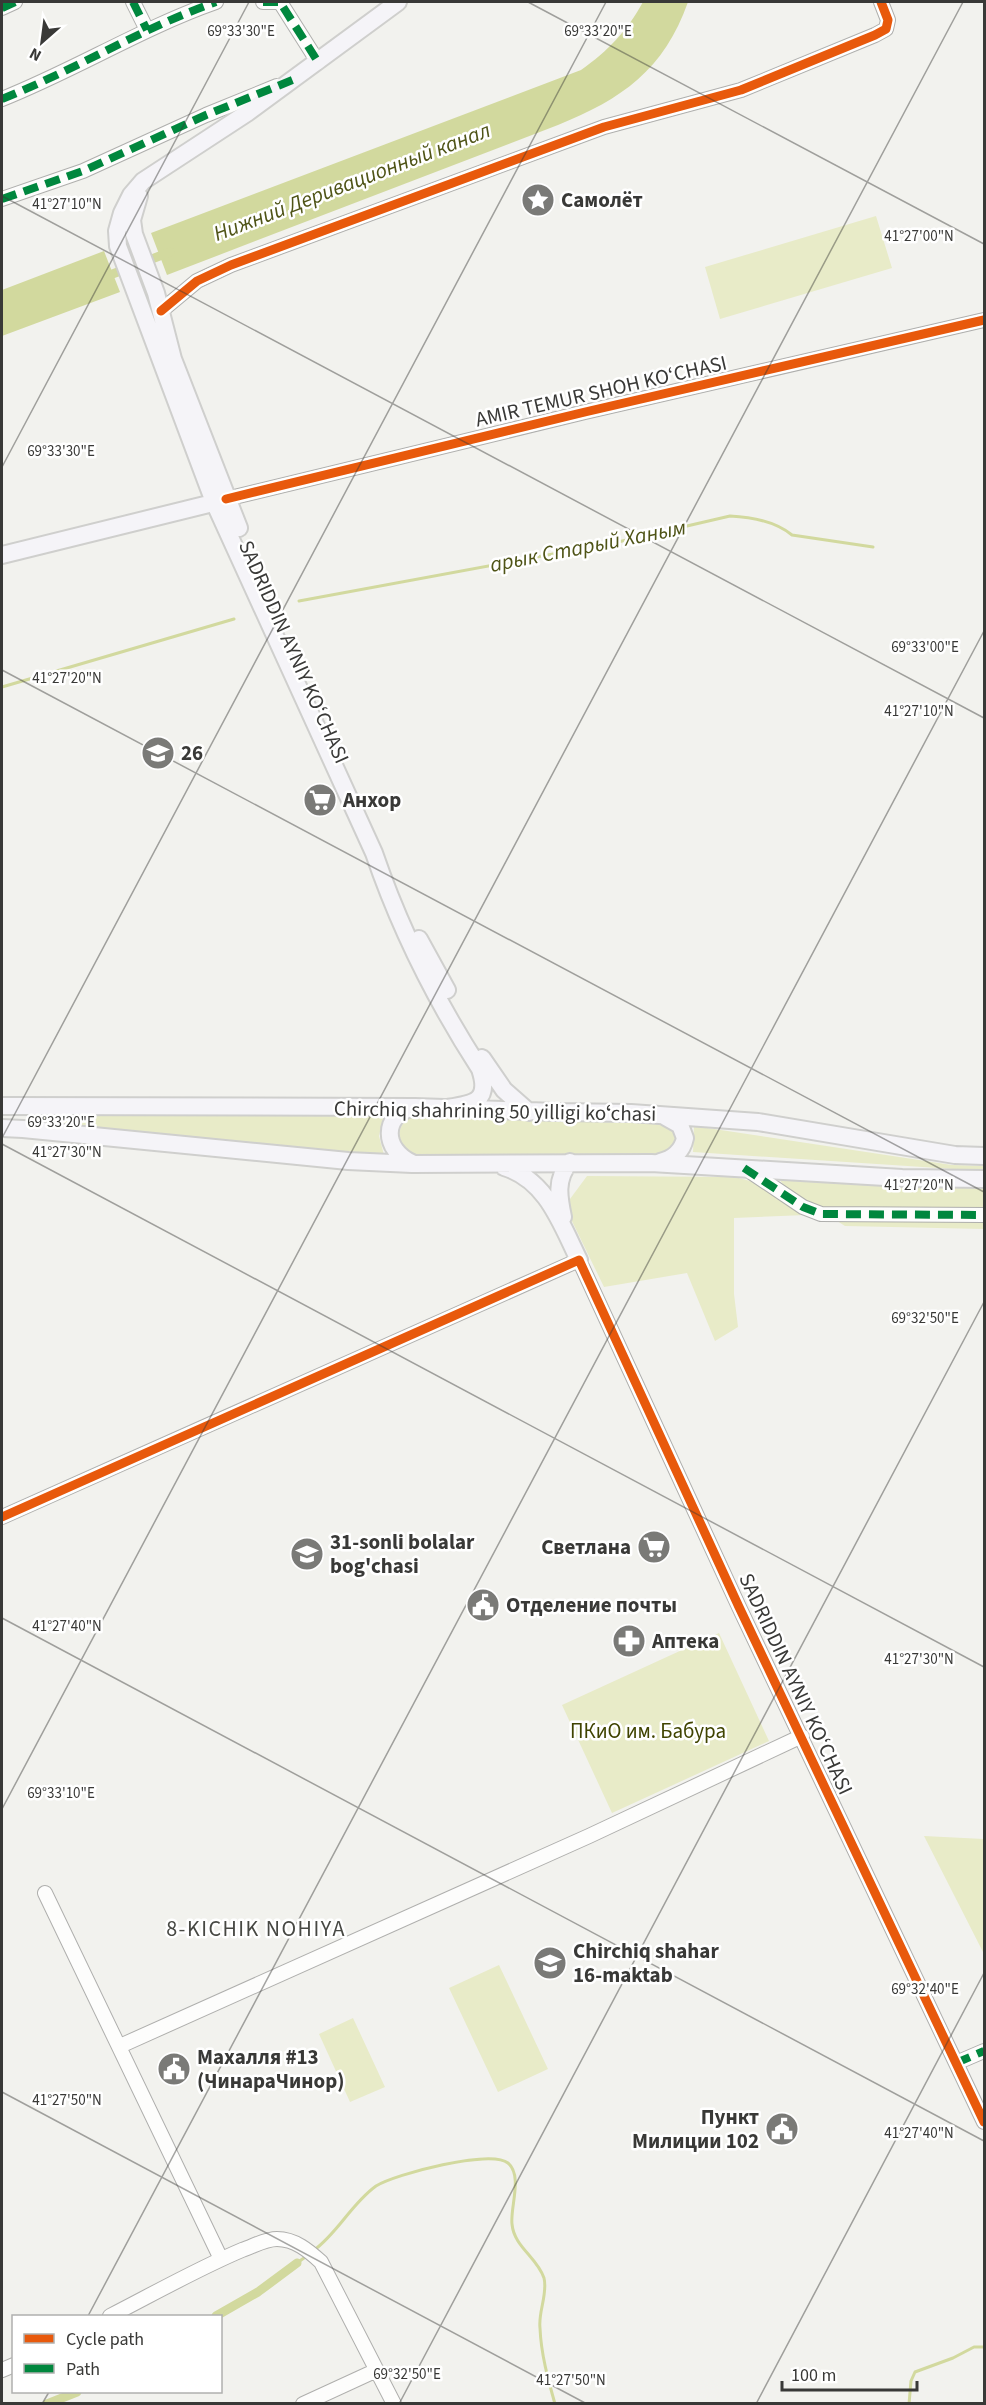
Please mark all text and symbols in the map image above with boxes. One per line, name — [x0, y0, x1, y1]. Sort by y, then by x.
north arrow — [12, 12, 72, 72]
text: 69°33'30"E — [207, 21, 275, 42]
text: 69°33'20"E — [564, 21, 632, 42]
text: N — [26, 42, 45, 67]
water label: Нижний Деривационный канал — [209, 114, 495, 250]
place icon: Самолёт — [520, 182, 556, 218]
place label: Самолёт — [561, 185, 643, 215]
text: 41°27'10"N — [32, 194, 102, 215]
text: 41°27'00"N — [884, 226, 954, 247]
street label: AMIR TEMUR SHOH KO‘CHASI — [472, 347, 730, 435]
text: 69°33'30"E — [27, 441, 95, 462]
water label: арык Старый Ханым — [487, 511, 689, 581]
street label: SADRIDDIN AYNIY KO‘CHASI — [231, 536, 357, 768]
text: 69°33'00"E — [891, 637, 959, 658]
text: 41°27'20"N — [32, 668, 102, 689]
text: 41°27'10"N — [884, 701, 954, 722]
school or university icon: 26 — [140, 735, 176, 771]
place label: 26 — [181, 738, 203, 768]
supermarket icon: Анхор — [302, 782, 338, 818]
place label: Анхор — [342, 785, 401, 815]
street label: Chirchiq shahrining 50 yilligi koʻchasi — [333, 1093, 657, 1129]
text: 69°33'20"E — [27, 1112, 95, 1133]
text: 41°27'30"N — [32, 1142, 102, 1163]
text: 41°27'20"N — [884, 1175, 954, 1196]
text: 69°32'50"E — [891, 1308, 959, 1329]
place label: 31-sonli bolalar bog'chasi — [330, 1527, 475, 1581]
supermarket icon: Светлана — [636, 1529, 672, 1565]
place label: Светлана — [541, 1532, 631, 1562]
school or university icon: 31-sonli bolalar bog'chasi — [289, 1536, 325, 1572]
street label: SADRIDDIN AYNIY KO‘CHASI — [731, 1568, 861, 1800]
public building icon: Отделение почты — [465, 1587, 501, 1623]
place label: Отделение почты — [506, 1590, 677, 1620]
text: 41°27'40"N — [32, 1616, 102, 1637]
pharmacy icon: Аптека — [611, 1623, 647, 1659]
place label: Аптека — [651, 1626, 719, 1656]
text: 41°27'30"N — [884, 1649, 954, 1670]
park label: ПКиО им. Бабура — [570, 1716, 726, 1746]
text: 69°33'10"E — [27, 1783, 95, 1804]
district label: 8-KICHIK NOHIYA — [166, 1913, 346, 1945]
place label: Chirchiq shahar 16-maktab — [573, 1936, 719, 1990]
school or university icon: Chirchiq shahar 16-maktab — [532, 1945, 568, 1981]
text: 69°32'40"E — [891, 1979, 959, 2000]
place label: Махалля #13 (ЧинараЧинор) — [197, 2042, 344, 2096]
public building icon: Махалля #13 (ЧинараЧинор) — [156, 2051, 192, 2087]
text: 41°27'50"N — [32, 2090, 102, 2111]
place label: Пункт Милиции 102 — [632, 2102, 759, 2156]
public building icon: Пункт Милиции 102 — [764, 2111, 800, 2147]
text: 41°27'40"N — [884, 2123, 954, 2144]
legend — [12, 2315, 222, 2393]
text: Cycle path — [66, 2327, 144, 2352]
scale bar — [782, 2354, 917, 2392]
text: Path — [66, 2357, 100, 2382]
text: 100 m — [791, 2363, 836, 2388]
text: 69°32'50"E — [373, 2364, 441, 2385]
text: 41°27'50"N — [536, 2370, 606, 2391]

